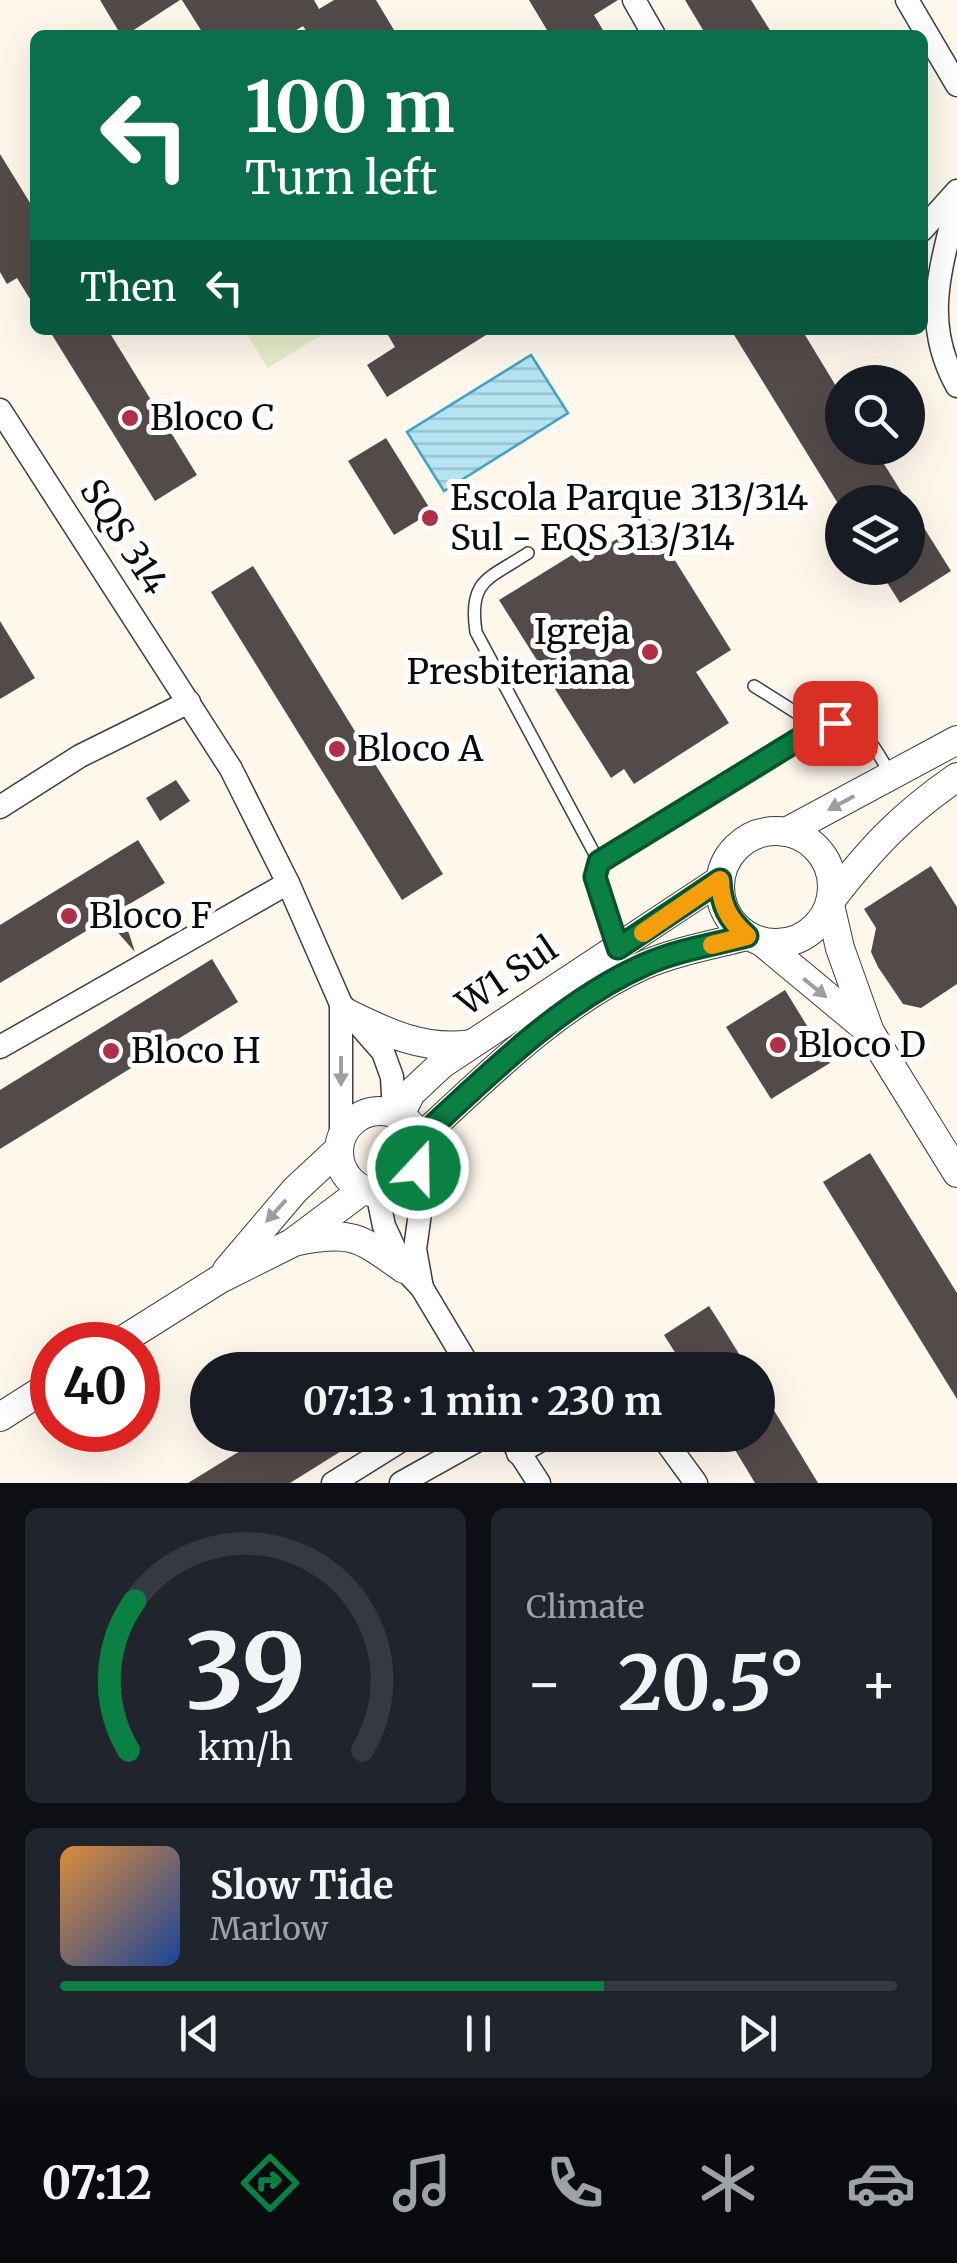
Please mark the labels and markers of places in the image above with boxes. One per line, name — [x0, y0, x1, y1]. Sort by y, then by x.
place label: Bloco C — [150, 396, 274, 440]
marker: Bloco C — [119, 407, 141, 429]
place label: Escola Parque 313/314 Sul - EQS 313/314 — [450, 476, 808, 560]
marker: Escola Parque 313/314 Sul - EQS 313/314 — [419, 507, 441, 529]
place label: Igreja Presbiteriana — [407, 610, 630, 694]
marker: Igreja Presbiteriana — [639, 641, 661, 663]
pin — [793, 681, 878, 766]
place label: Bloco A — [357, 727, 483, 771]
marker: Bloco A — [326, 738, 348, 760]
place label: Bloco F — [89, 894, 212, 938]
marker: Bloco F — [58, 905, 80, 927]
place label: Bloco D — [798, 1023, 926, 1067]
place label: Bloco H — [131, 1029, 261, 1073]
marker: Bloco D — [767, 1034, 789, 1056]
marker: Bloco H — [100, 1040, 122, 1062]

